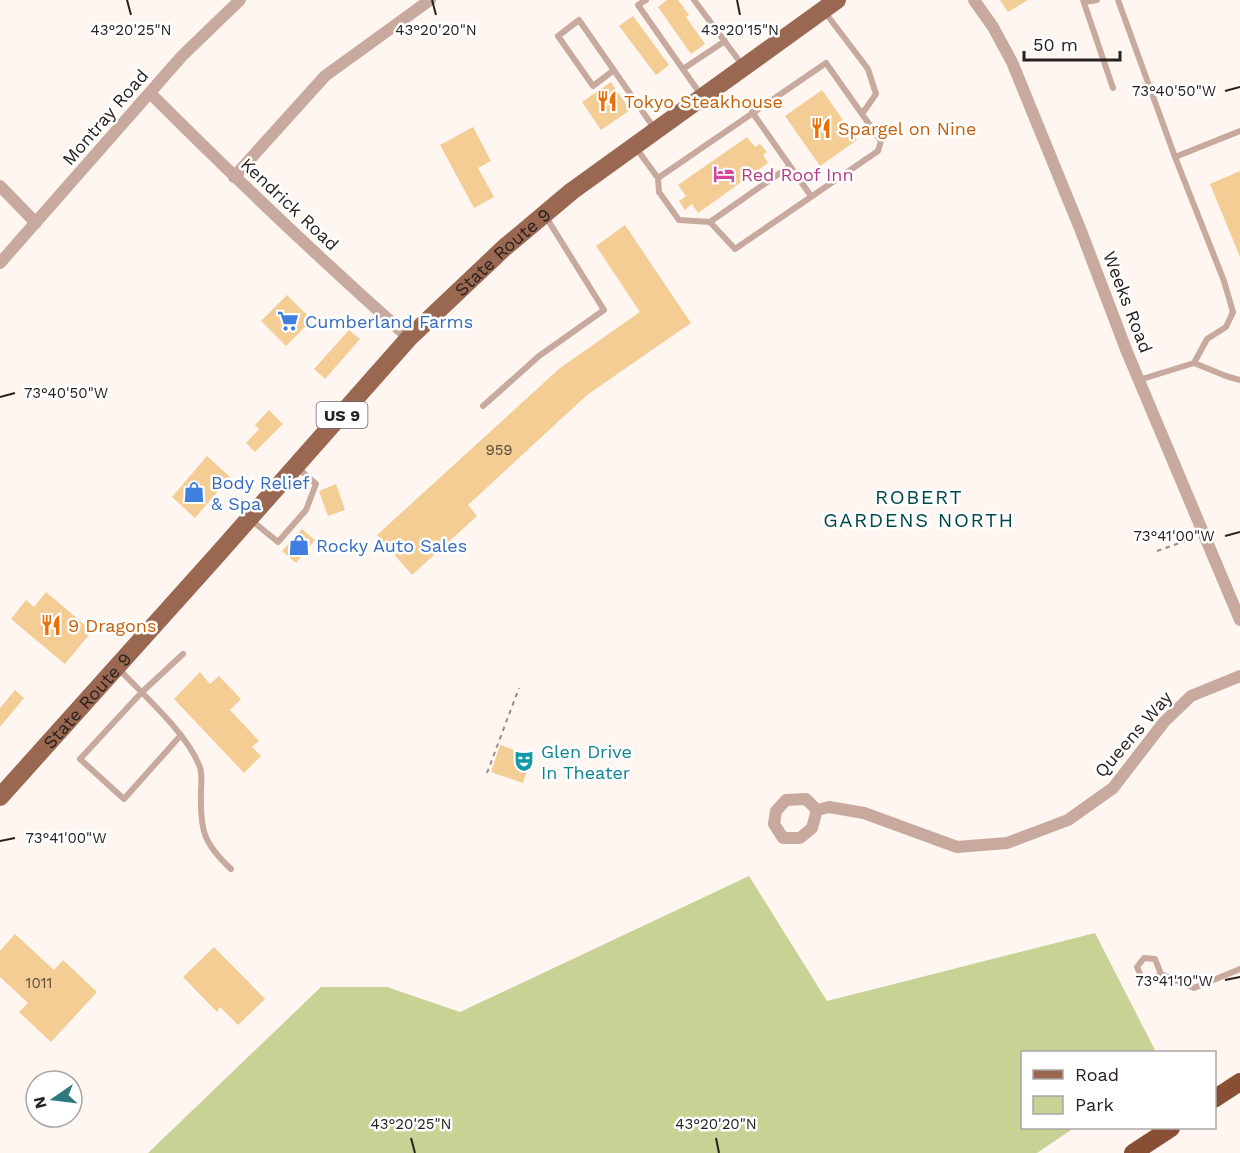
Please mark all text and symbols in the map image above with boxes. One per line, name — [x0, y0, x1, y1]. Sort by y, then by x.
text: 43°20'25"N — [91, 21, 171, 39]
text: 43°20'20"N — [395, 21, 477, 39]
text: 43°20'15"N — [701, 21, 779, 39]
scale bar — [1024, 24, 1120, 62]
text: 50 m — [1033, 34, 1078, 55]
street label: Montray Road — [58, 65, 152, 169]
text: 73°40'50"W — [1132, 82, 1216, 100]
restaurant icon: Tokyo Steakhouse — [595, 89, 619, 113]
place label: Tokyo Steakhouse — [624, 91, 783, 112]
restaurant icon: Spargel on Nine — [809, 116, 833, 140]
place label: Spargel on Nine — [838, 118, 976, 139]
street label: Kendrick Road — [237, 153, 343, 255]
hotel icon: Red Roof Inn — [712, 162, 736, 186]
place label: Red Roof Inn — [741, 164, 854, 185]
street label: State Route 9 — [450, 203, 555, 300]
street label: Weeks Road — [1099, 248, 1157, 356]
supermarket icon: Cumberland Farms — [276, 309, 300, 333]
place label: Cumberland Farms — [305, 311, 473, 332]
text: 73°40'50"W — [24, 384, 108, 402]
road number: US 9 — [316, 402, 368, 428]
house number: 959 — [485, 441, 513, 459]
place label: Body Relief & Spa — [211, 472, 310, 514]
shop icon: Body Relief & Spa — [182, 480, 206, 504]
district label: ROBERT GARDENS NORTH — [823, 485, 1015, 532]
text: 73°41'00"W — [1133, 527, 1215, 545]
shop icon: Rocky Auto Sales — [287, 533, 311, 557]
place label: Rocky Auto Sales — [316, 535, 467, 556]
restaurant icon: 9 Dragons — [39, 613, 63, 637]
place label: 9 Dragons — [68, 615, 156, 636]
street label: State Route 9 — [38, 648, 135, 753]
street label: Queens Way — [1090, 686, 1177, 781]
place label: Glen Drive In Theater — [541, 741, 632, 783]
theatre icon: Glen Drive In Theater — [512, 749, 536, 773]
text: 73°41'00"W — [25, 829, 107, 847]
text: 73°41'10"W — [1135, 972, 1213, 990]
house number: 1011 — [26, 974, 52, 992]
legend — [1021, 1051, 1216, 1129]
text: Road — [1075, 1064, 1119, 1085]
north arrow — [24, 1069, 84, 1129]
text: N — [29, 1094, 51, 1111]
text: Park — [1075, 1094, 1114, 1115]
text: 43°20'25"N — [371, 1115, 451, 1133]
text: 43°20'20"N — [675, 1115, 757, 1133]

